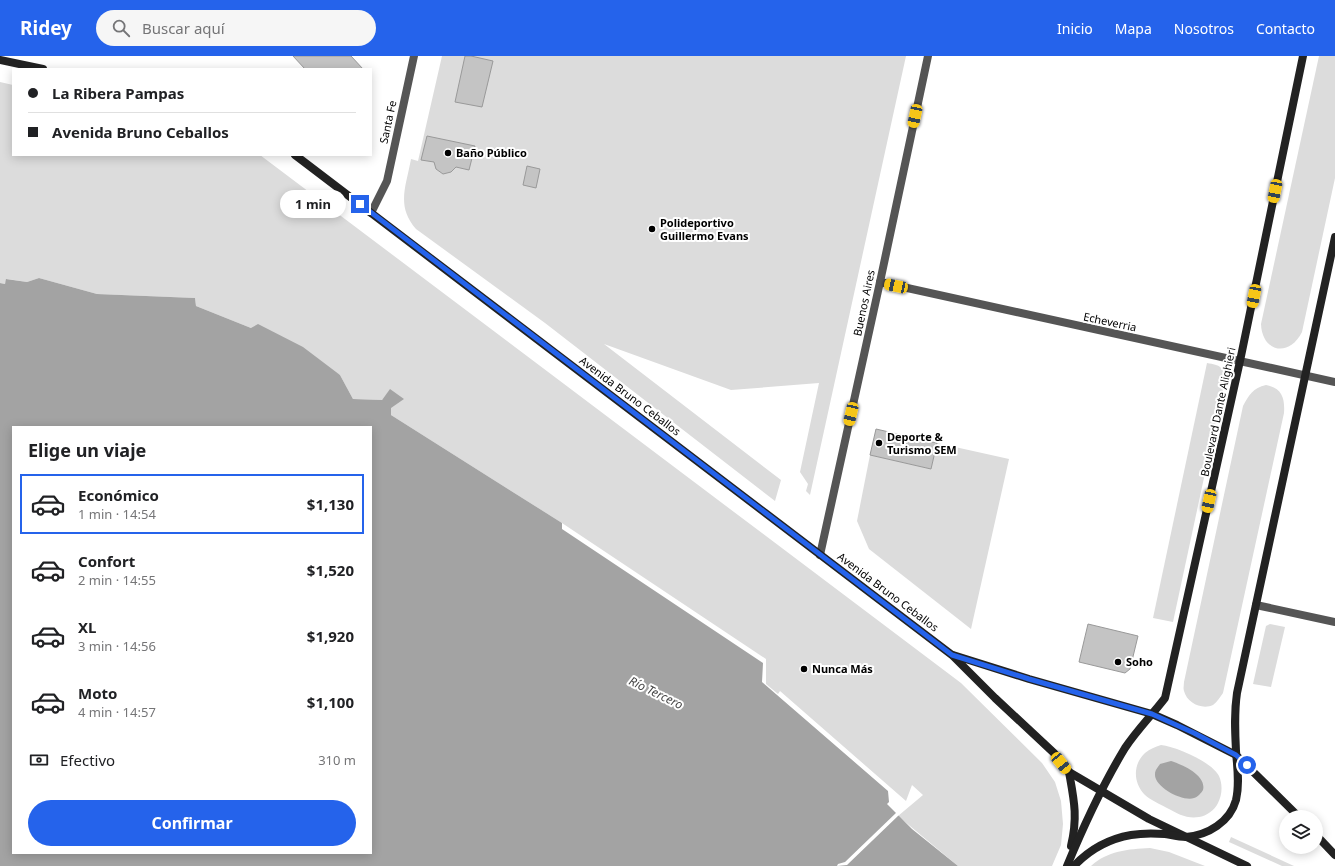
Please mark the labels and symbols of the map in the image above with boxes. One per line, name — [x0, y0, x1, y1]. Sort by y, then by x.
street label: Santa Fe — [376, 99, 399, 145]
car — [907, 103, 923, 129]
place label: Baño Público — [456, 145, 527, 160]
marker: Baño Público — [443, 148, 453, 158]
car — [1267, 178, 1283, 204]
callout: 1 min — [280, 190, 346, 218]
route end — [351, 195, 369, 213]
place label: Polideportivo Guillermo Evans — [660, 215, 749, 243]
marker: Polideportivo Guillermo Evans — [647, 224, 657, 234]
street label: Buenos Aires — [849, 268, 878, 337]
car — [883, 278, 909, 294]
car — [1246, 283, 1262, 309]
street label: Echeverria — [1082, 309, 1138, 334]
street label: Boulevard Dante Alighieri — [1196, 346, 1239, 478]
street label: Avenida Bruno Ceballos — [577, 353, 684, 439]
car — [842, 401, 860, 427]
place label: Deporte & Turismo SEM — [887, 429, 957, 457]
marker: Deporte & Turismo SEM — [874, 438, 884, 448]
car — [1201, 488, 1217, 514]
street label: Avenida Bruno Ceballos — [835, 549, 942, 635]
place label: Soho — [1126, 654, 1153, 669]
marker: Soho — [1113, 657, 1123, 667]
place label: Nunca Más — [812, 661, 873, 676]
marker: Nunca Más — [799, 664, 809, 674]
water label: Río Tercero — [626, 672, 686, 713]
car — [1049, 750, 1073, 776]
route start — [1238, 756, 1256, 774]

